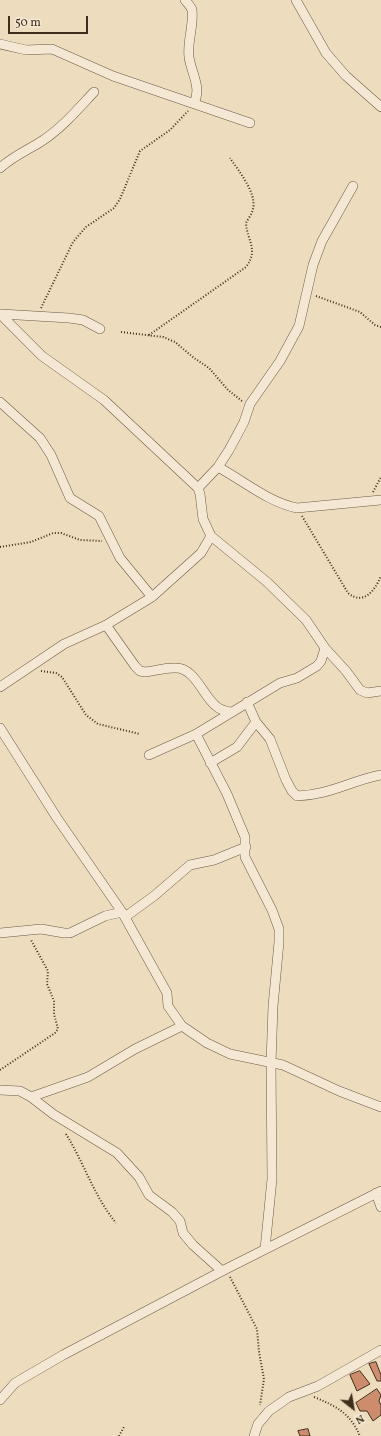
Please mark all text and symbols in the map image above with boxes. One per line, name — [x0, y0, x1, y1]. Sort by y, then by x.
scale bar — [10, 8, 90, 34]
text: 50 m — [15, 15, 41, 31]
north arrow — [333, 1388, 373, 1428]
text: N — [352, 1410, 367, 1427]

